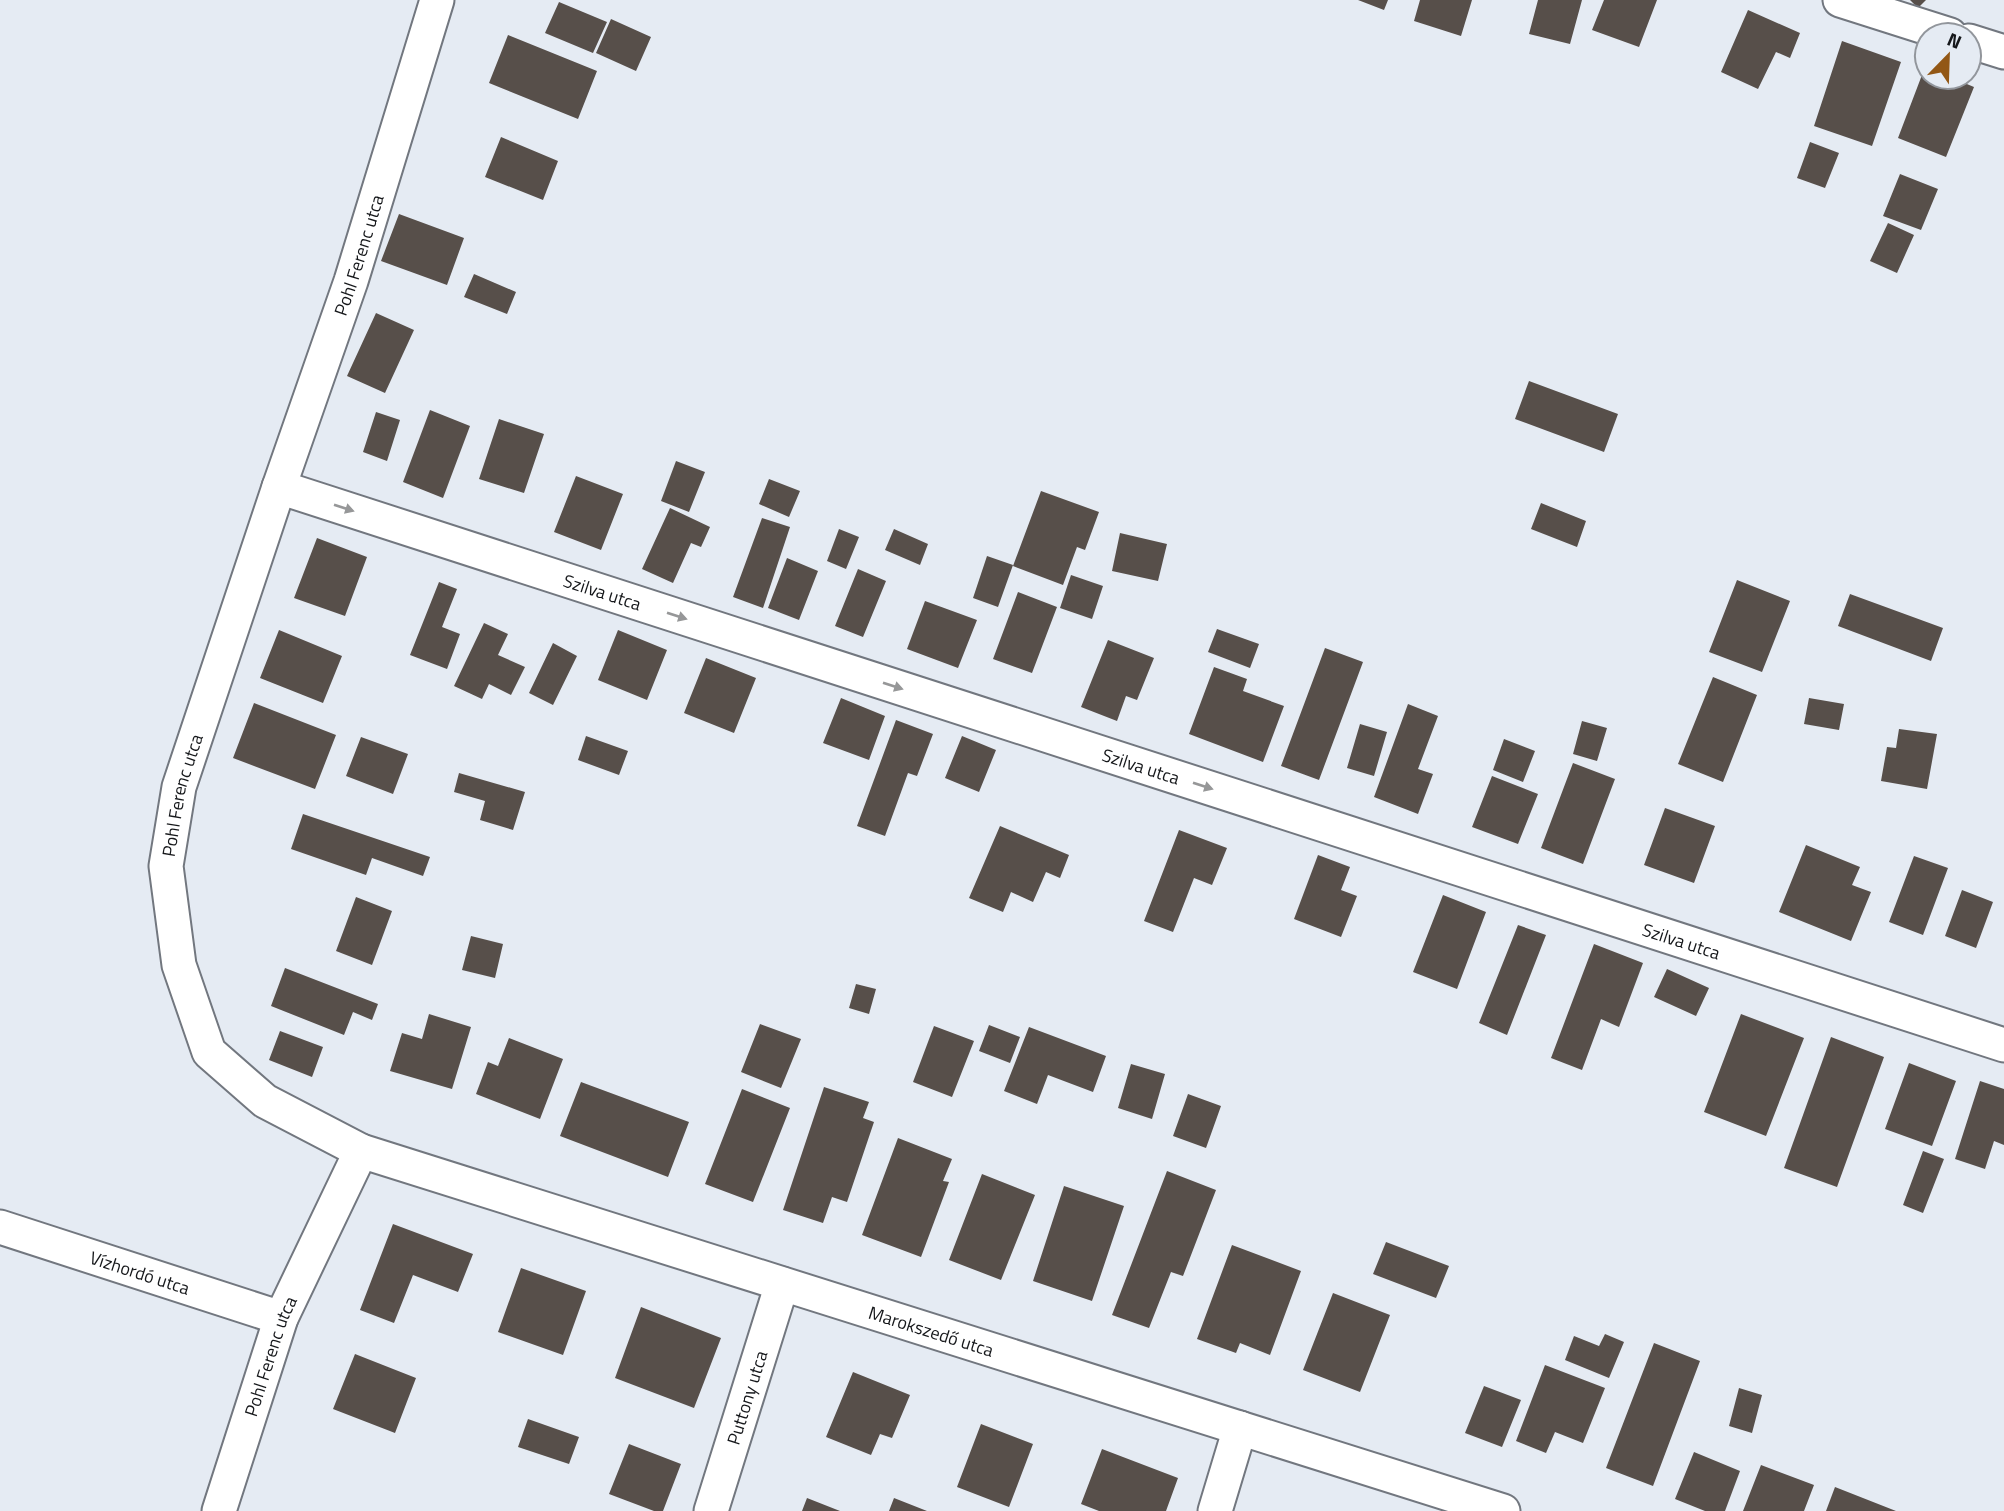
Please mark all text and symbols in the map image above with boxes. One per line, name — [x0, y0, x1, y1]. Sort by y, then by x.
north arrow — [1913, 21, 1983, 91]
text: N — [1943, 24, 1967, 56]
street label: Pohl Ferenc utca — [326, 191, 390, 319]
one-way arrow — [333, 503, 354, 514]
street label: Szilva utca — [560, 566, 645, 617]
one-way arrow — [666, 611, 687, 621]
one-way arrow — [883, 681, 904, 691]
street label: Pohl Ferenc utca — [154, 730, 209, 859]
street label: Szilva utca — [1099, 741, 1183, 791]
one-way arrow — [1193, 781, 1214, 791]
street label: Szilva utca — [1639, 915, 1724, 966]
street label: Vízhordó utca — [86, 1243, 193, 1301]
street label: Pohl Ferenc utca — [237, 1291, 303, 1420]
street label: Marokszedő utca — [865, 1298, 997, 1363]
street label: Puttony utca — [719, 1347, 774, 1448]

